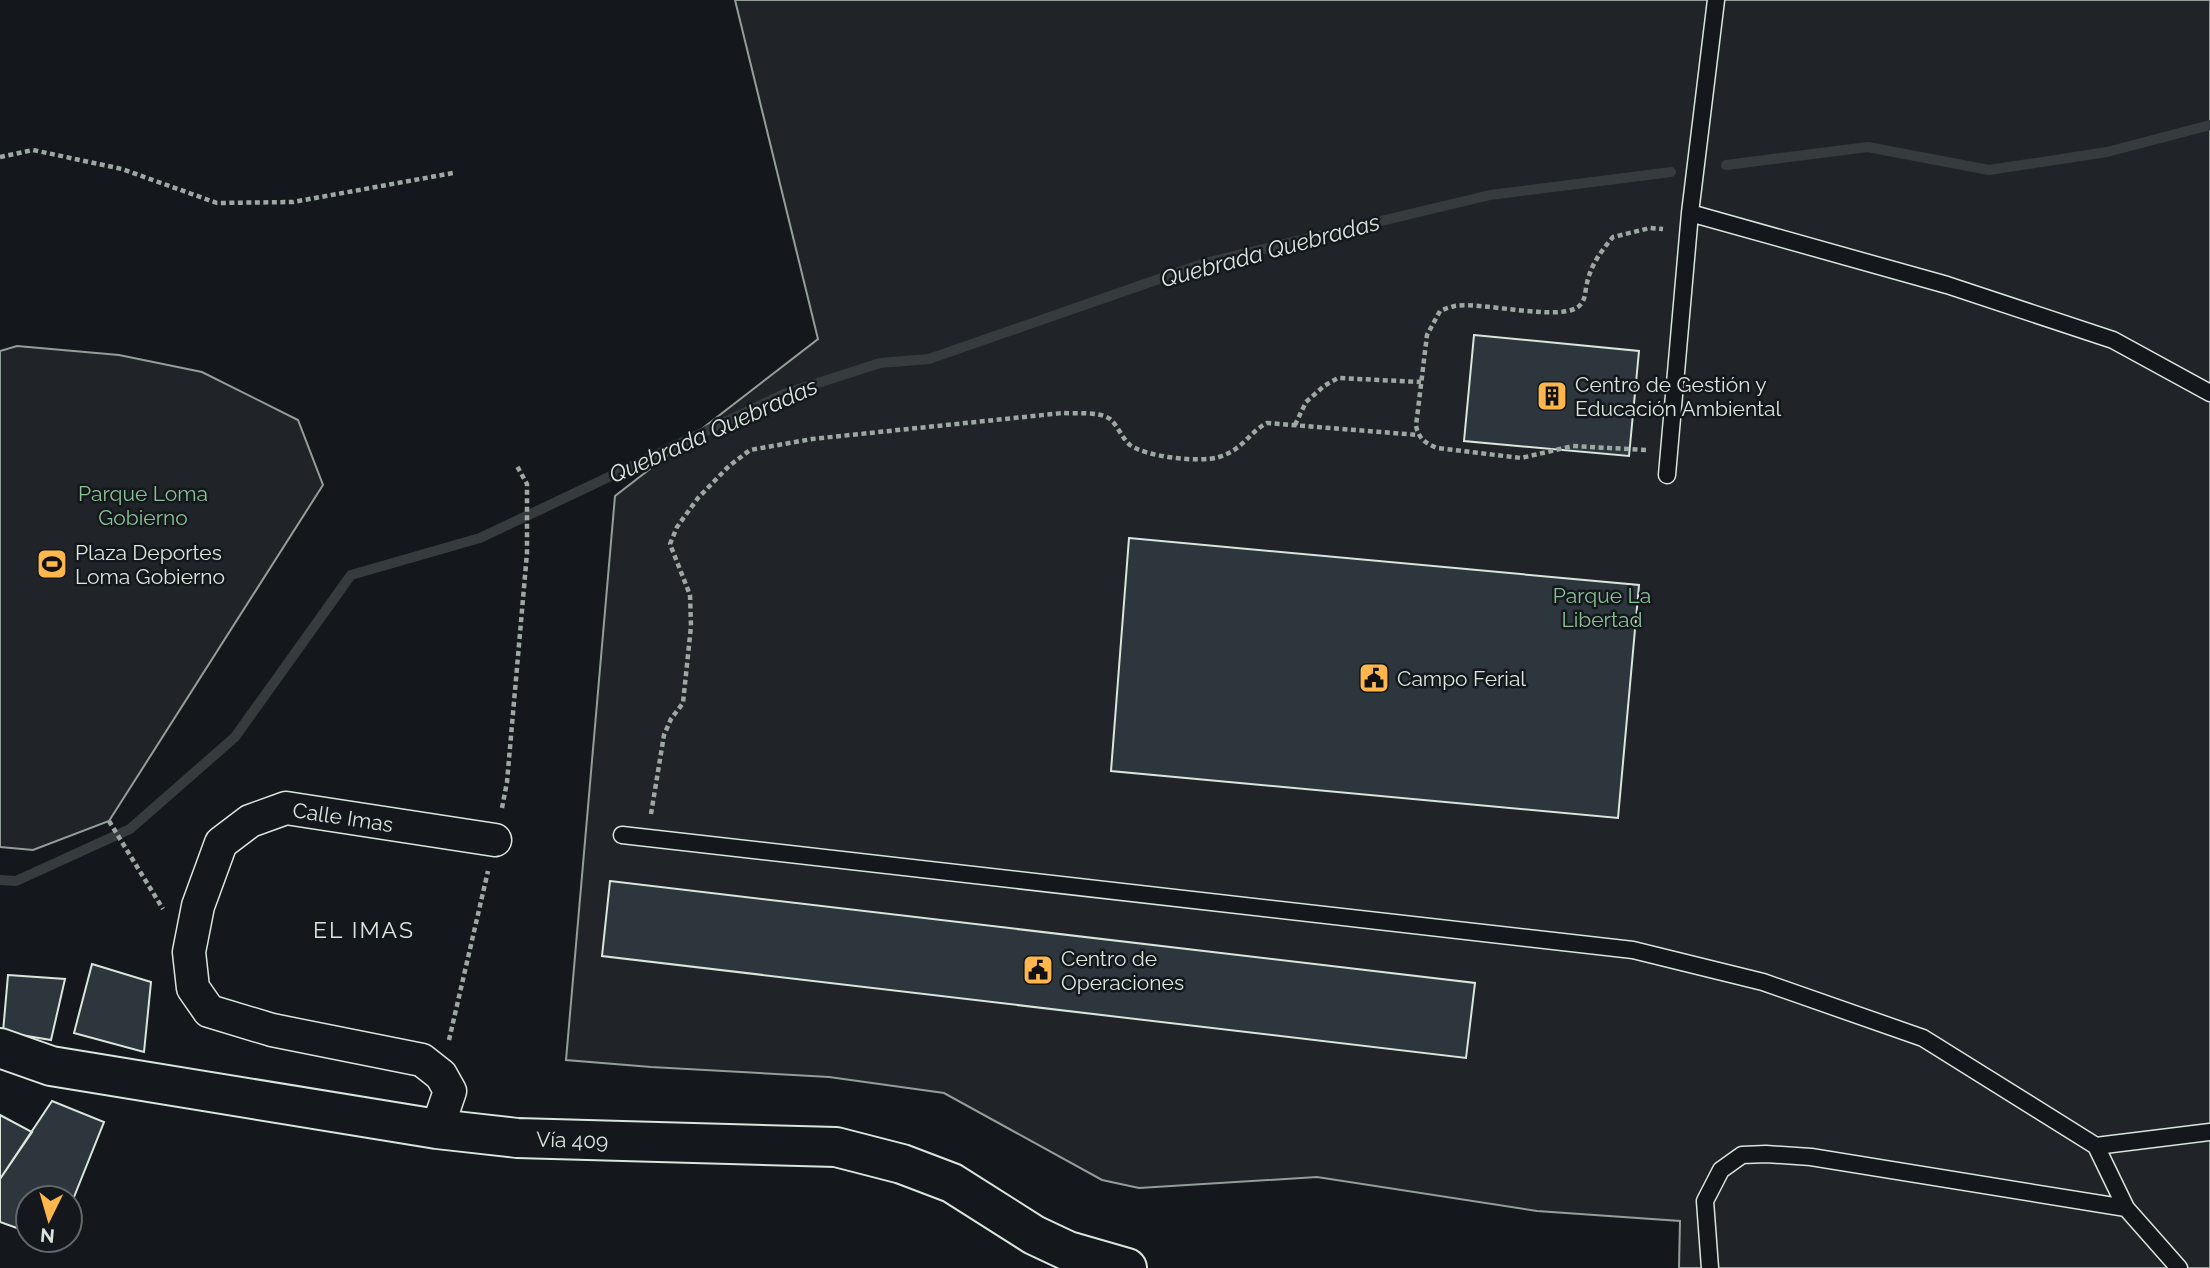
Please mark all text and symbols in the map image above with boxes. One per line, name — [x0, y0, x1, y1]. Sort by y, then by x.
water label: Quebrada Quebradas — [1158, 208, 1383, 292]
water label: Quebrada Quebradas — [605, 372, 822, 488]
place label: Centro de Gestión y Educación Ambiental — [1575, 372, 1782, 421]
building icon: Centro de Gestión y Educación Ambiental — [1535, 379, 1569, 413]
park label: Parque Loma Gobierno — [78, 481, 208, 530]
place label: Plaza Deportes Loma Gobierno — [75, 540, 225, 589]
sports icon: Plaza Deportes Loma Gobierno — [35, 547, 69, 581]
park label: Parque La Libertad — [1553, 583, 1651, 632]
public building icon: Campo Ferial — [1357, 661, 1391, 695]
place label: Campo Ferial — [1397, 666, 1526, 691]
street label: Calle Imas — [291, 797, 395, 837]
district label: EL IMAS — [313, 916, 415, 943]
place label: Centro de Operaciones — [1061, 946, 1184, 995]
public building icon: Centro de Operaciones — [1021, 953, 1055, 987]
street label: Vía 409 — [536, 1126, 609, 1153]
north arrow — [14, 1184, 84, 1254]
text: N — [39, 1224, 56, 1248]

